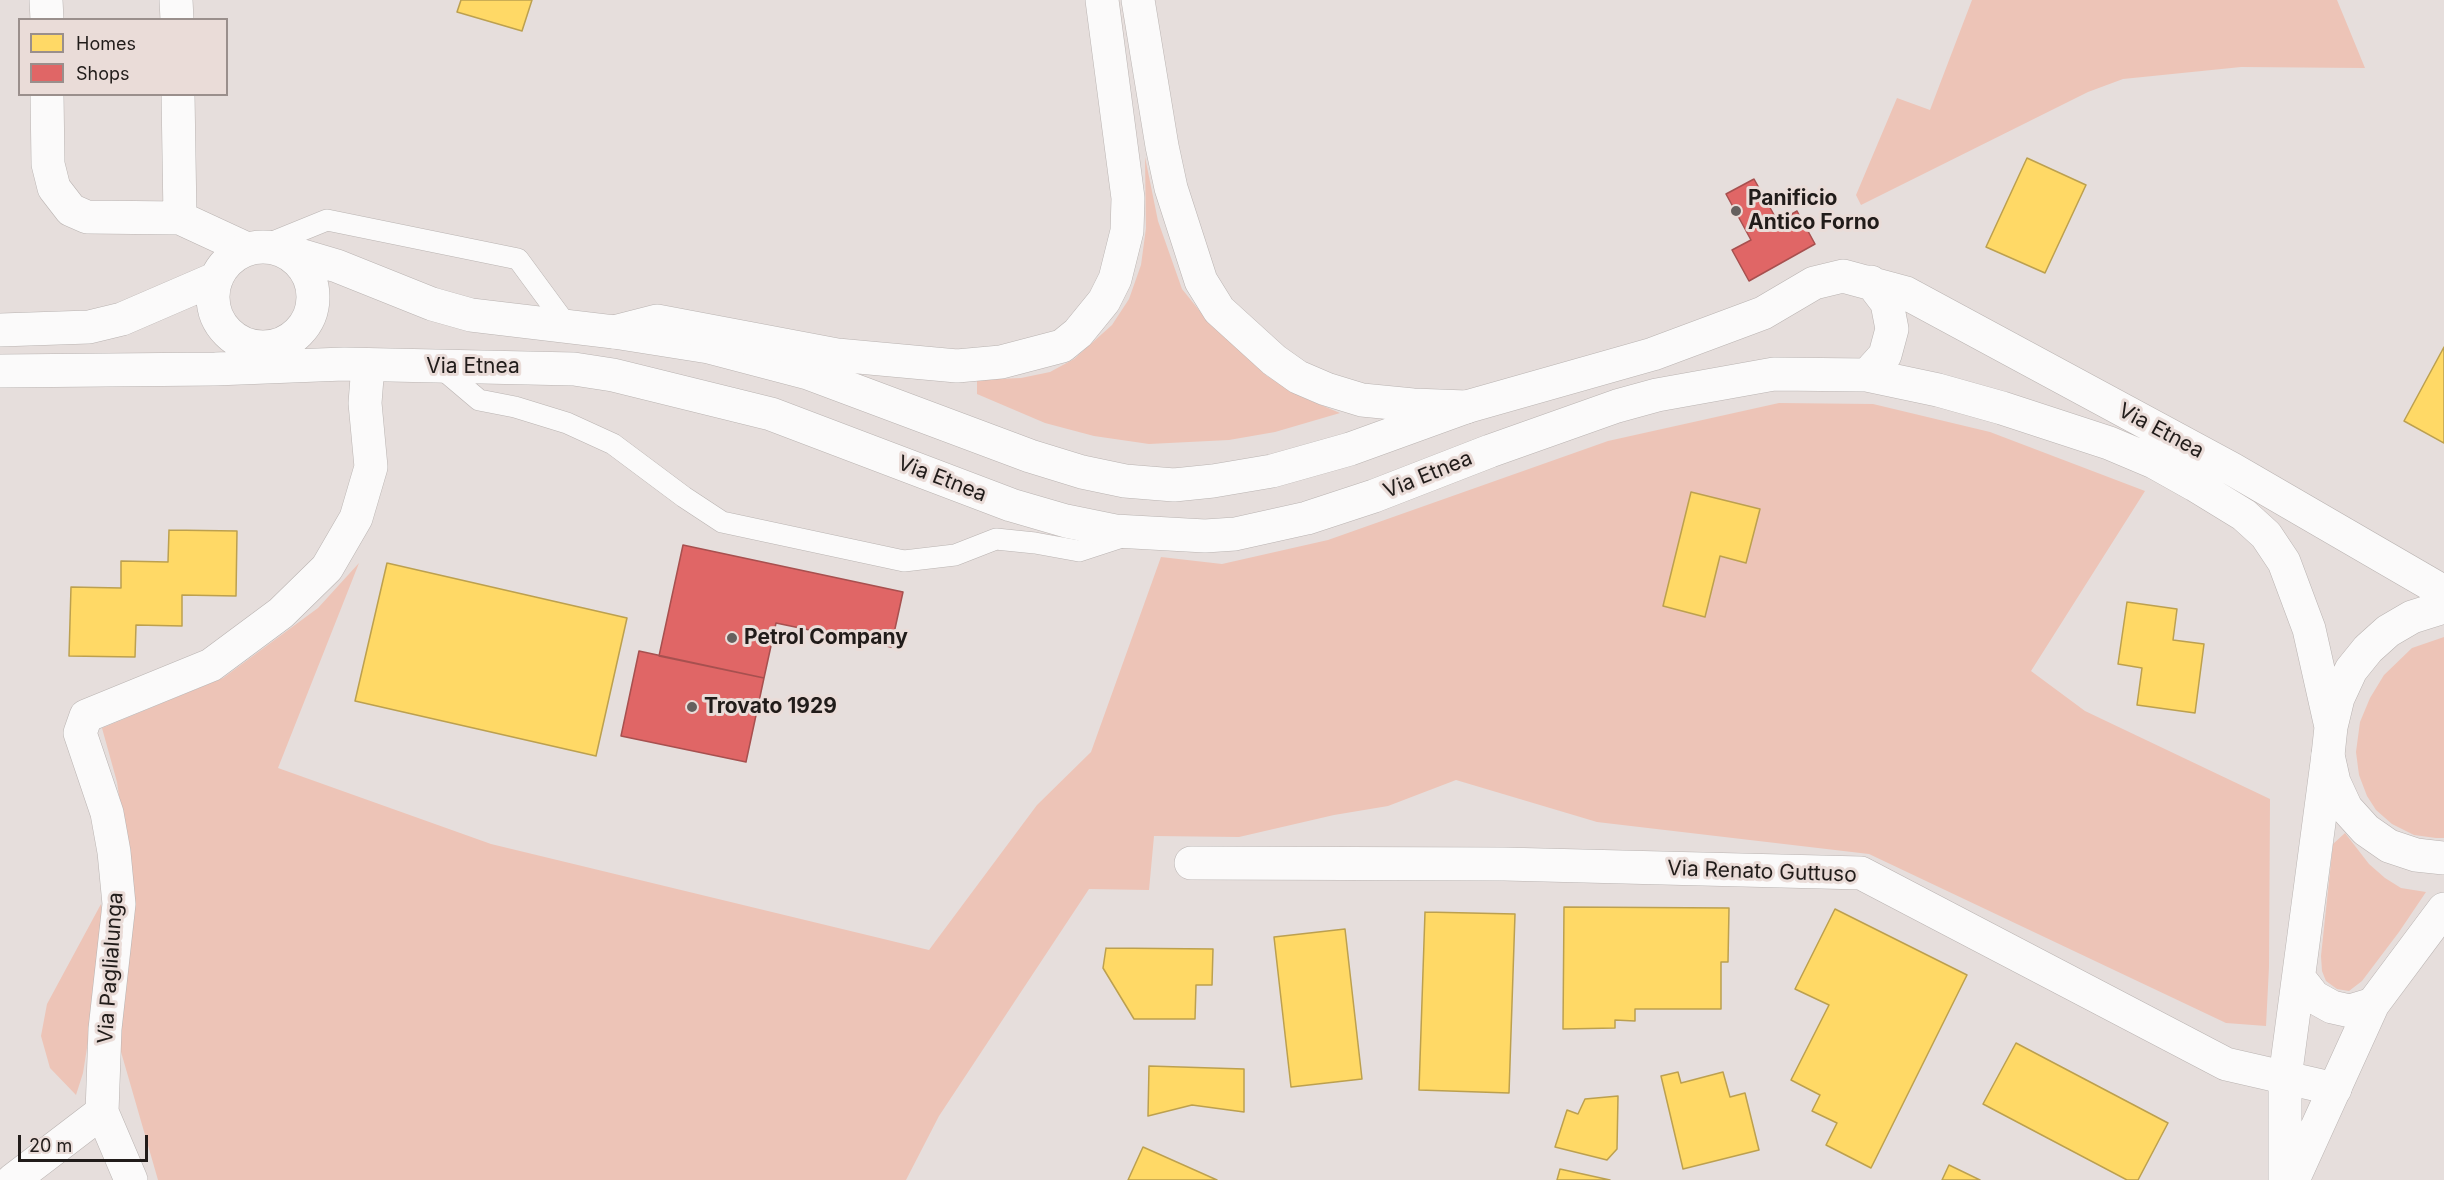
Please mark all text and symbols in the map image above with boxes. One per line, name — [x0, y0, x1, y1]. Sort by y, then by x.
legend — [18, 18, 228, 96]
text: Homes — [76, 33, 136, 54]
text: Shops — [76, 63, 130, 84]
place label: Panificio Antico Forno — [1748, 186, 1880, 236]
marker: Panificio Antico Forno — [1729, 204, 1743, 218]
street label: Via Etnea — [426, 354, 520, 380]
street label: Via Etnea — [2114, 398, 2208, 464]
street label: Via Etnea — [1380, 446, 1476, 504]
street label: Via Etnea — [894, 450, 990, 508]
place label: Petrol Company — [744, 625, 908, 651]
marker: Petrol Company — [725, 631, 739, 645]
place label: Trovato 1929 — [704, 694, 837, 720]
marker: Trovato 1929 — [685, 700, 699, 714]
street label: Via Renato Guttuso — [1667, 856, 1857, 888]
street label: Via Paglialunga — [93, 891, 129, 1045]
scale bar — [21, 1123, 152, 1161]
text: 20 m — [29, 1135, 72, 1156]

